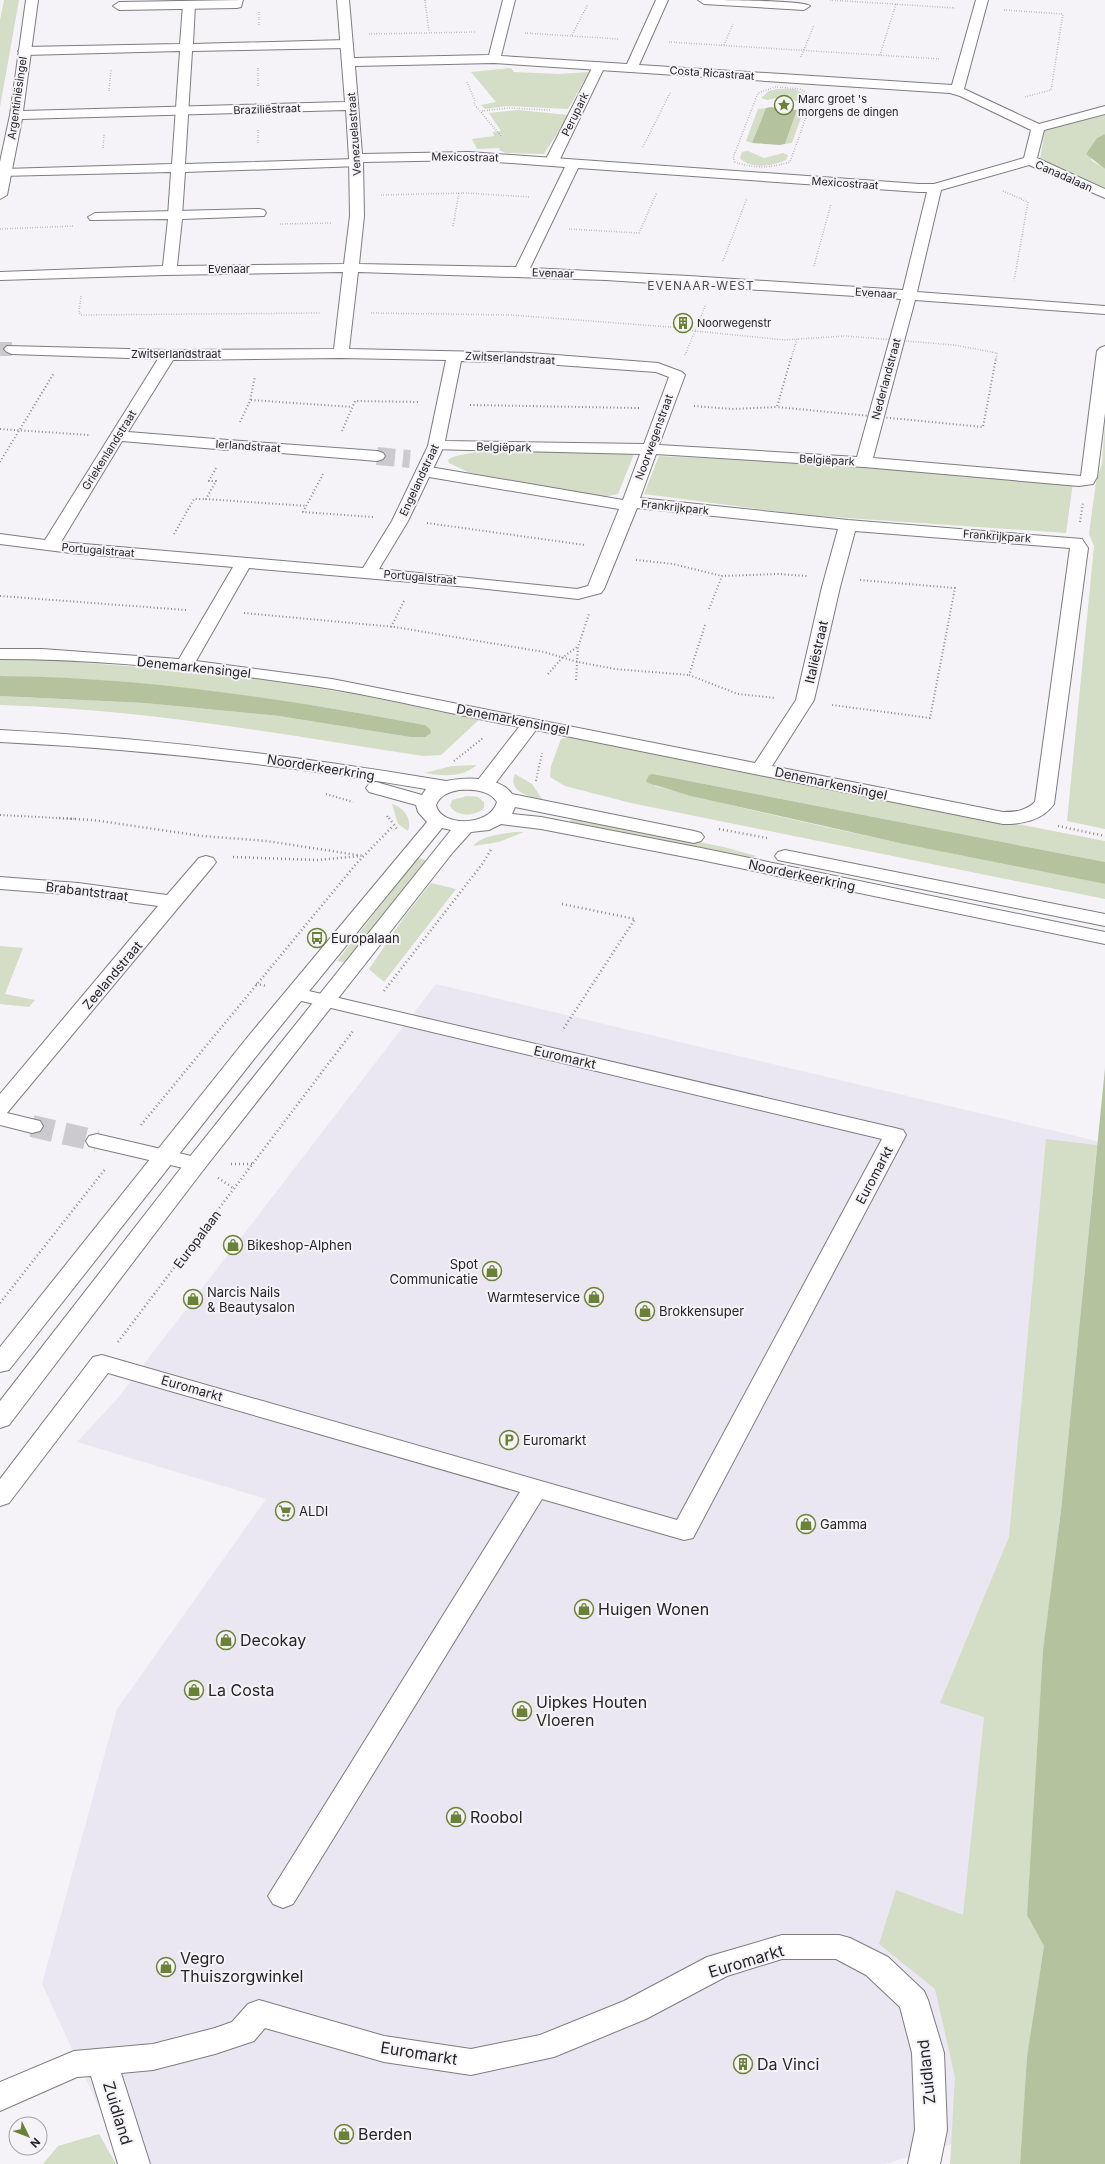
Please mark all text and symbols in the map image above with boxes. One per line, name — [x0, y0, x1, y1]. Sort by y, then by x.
street label: Argentiniësingel — [4, 56, 30, 140]
street label: Costa Ricastraat — [669, 63, 755, 83]
street label: Perupark — [558, 90, 592, 138]
street label: Venezuelastraat — [344, 91, 364, 176]
place label: Marc groet 's morgens de dingen — [798, 92, 899, 119]
place icon: Marc groet 's morgens de dingen — [773, 94, 795, 116]
street label: Braziliëstraat — [233, 101, 301, 117]
street label: Mexicostraat — [431, 149, 499, 165]
street label: Canadalaan — [1033, 157, 1095, 195]
street label: Mexicostraat — [811, 174, 879, 192]
street label: Evenaar — [208, 262, 250, 276]
street label: Evenaar — [532, 265, 574, 281]
district label: EVENAAR-WEST — [647, 278, 755, 293]
street label: Evenaar — [855, 285, 897, 301]
building icon: Noorwegenstr — [672, 312, 694, 334]
place label: Noorwegenstr — [697, 316, 771, 330]
street label: Nederlandstraat — [868, 336, 904, 421]
street label: Zwitserlandstraat — [131, 347, 221, 361]
street label: Zwitserlandstraat — [465, 349, 556, 367]
street label: Noorwegenstraat — [632, 392, 676, 482]
street label: Griekenlandstraat — [79, 407, 139, 493]
street label: Ierlandstraat — [215, 437, 281, 455]
street label: Belgiëpark — [476, 440, 532, 454]
street label: Engelandstraat — [396, 441, 442, 518]
street label: Belgiëpark — [799, 452, 855, 468]
street label: Frankrijkpark — [640, 496, 710, 518]
street label: Frankrijkpark — [963, 527, 1031, 545]
street label: Portugalstraat — [61, 540, 135, 560]
street label: Portugalstraat — [383, 567, 457, 587]
street label: Italiëstraat — [801, 619, 831, 685]
street label: Denemarkensingel — [136, 653, 252, 681]
street label: Denemarkensingel — [455, 700, 571, 738]
street label: Noorderkeerkring — [266, 751, 376, 783]
street label: Denemarkensingel — [773, 763, 889, 803]
street label: Noorderkeerkring — [747, 856, 857, 894]
street label: Brabantstraat — [45, 878, 129, 904]
bus stop icon: Europalaan — [306, 927, 328, 949]
place label: Europalaan — [331, 930, 400, 946]
street label: Zeelandstraat — [79, 938, 145, 1012]
street label: Euromarkt — [532, 1042, 598, 1072]
street label: Euromarkt — [852, 1143, 896, 1207]
street label: Europalaan — [170, 1207, 224, 1271]
shop icon: Bikeshop-Alphen — [222, 1234, 244, 1256]
place label: Bikeshop-Alphen — [247, 1237, 352, 1253]
place label: Spot Communicatie — [390, 1256, 478, 1287]
shop icon: Spot Communicatie — [481, 1260, 503, 1282]
place label: Narcis Nails & Beautysalon — [207, 1284, 295, 1315]
shop icon: Warmteservice — [583, 1286, 605, 1308]
shop icon: Narcis Nails & Beautysalon — [182, 1288, 204, 1310]
place label: Warmteservice — [487, 1289, 580, 1305]
shop icon: Brokkensuper — [634, 1300, 656, 1322]
place label: Brokkensuper — [659, 1303, 744, 1319]
street label: Euromarkt — [159, 1372, 225, 1404]
parking icon: Euromarkt — [498, 1429, 520, 1451]
place label: Euromarkt — [523, 1432, 586, 1448]
supermarket icon: ALDI — [274, 1500, 296, 1522]
place label: ALDI — [299, 1503, 328, 1519]
shop icon: Gamma — [795, 1513, 817, 1535]
place label: Gamma — [820, 1516, 867, 1532]
shop icon: Huigen Wonen — [573, 1598, 595, 1620]
place label: Huigen Wonen — [598, 1599, 709, 1619]
shop icon: Decokay — [215, 1629, 237, 1651]
place label: Decokay — [240, 1630, 306, 1650]
shop icon: La Costa — [183, 1679, 205, 1701]
place label: La Costa — [208, 1680, 275, 1700]
place label: Uipkes Houten Vloeren — [536, 1692, 647, 1730]
shop icon: Uipkes Houten Vloeren — [511, 1700, 533, 1722]
shop icon: Roobol — [445, 1806, 467, 1828]
place label: Roobol — [470, 1807, 523, 1827]
street label: Euromarkt — [706, 1940, 786, 1982]
place label: Vegro Thuiszorgwinkel — [180, 1948, 303, 1986]
shop icon: Vegro Thuiszorgwinkel — [155, 1956, 177, 1978]
street label: Euromarkt — [379, 2037, 459, 2069]
street label: Zuidland — [913, 2038, 939, 2106]
building icon: Da Vinci — [732, 2053, 754, 2075]
place label: Da Vinci — [757, 2054, 819, 2074]
street label: Zuidland — [99, 2079, 137, 2147]
north arrow — [8, 2116, 48, 2156]
shop icon: Berden — [333, 2123, 355, 2145]
place label: Berden — [358, 2124, 412, 2144]
text: N — [27, 2135, 43, 2151]

